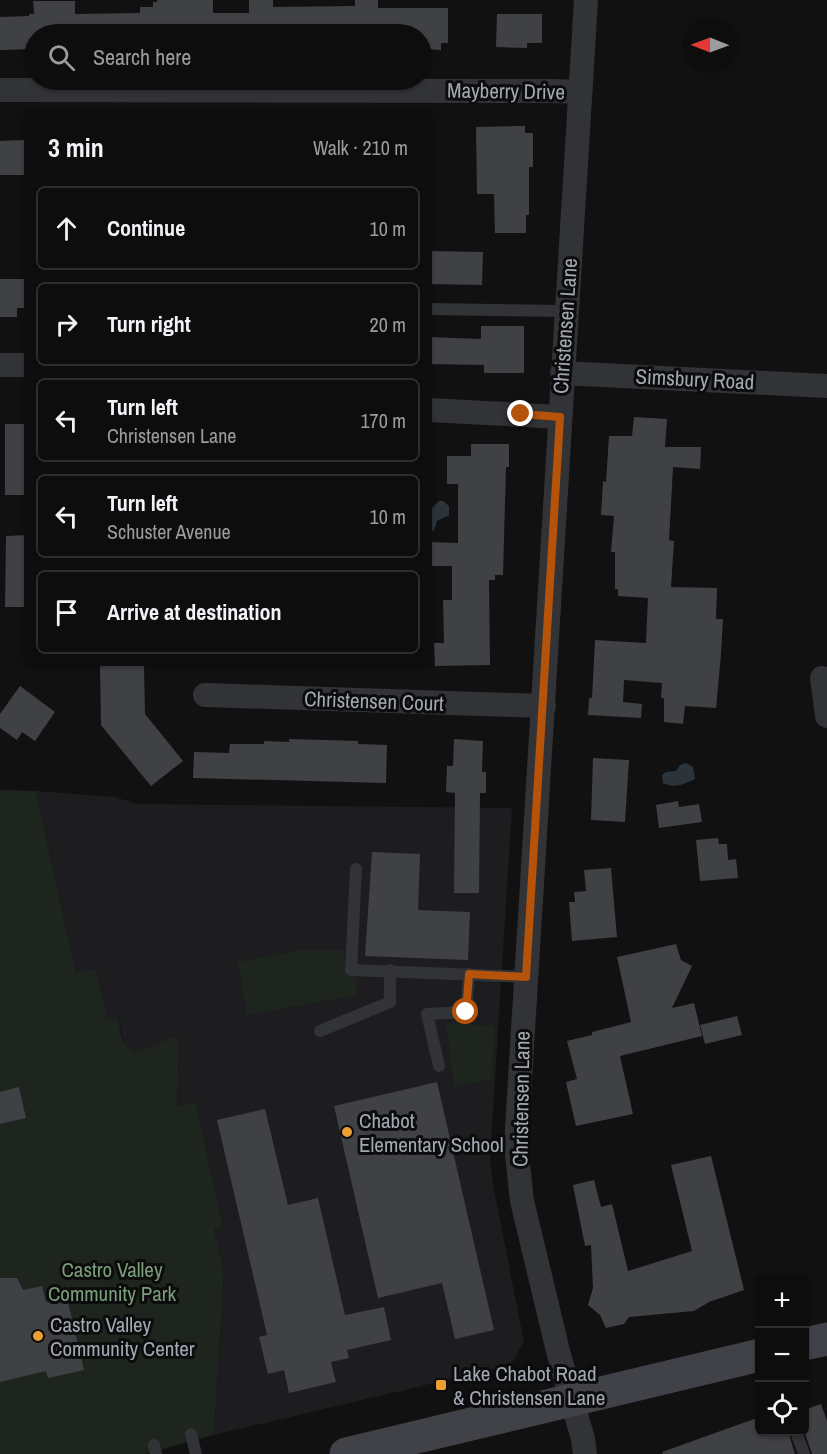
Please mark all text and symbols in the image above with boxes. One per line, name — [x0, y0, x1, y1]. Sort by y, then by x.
north arrow — [683, 18, 737, 72]
search box — [24, 24, 432, 90]
icon: search — [45, 41, 78, 74]
text: Search here — [93, 42, 191, 72]
street label: Mayberry Drive — [447, 75, 565, 107]
text: 3 min — [48, 130, 104, 165]
text: Walk · 210 m — [313, 134, 408, 161]
icon: ahead — [50, 212, 83, 245]
text: Continue — [107, 213, 185, 243]
text: 10 m — [370, 215, 406, 242]
street label: Christensen Lane — [546, 257, 584, 395]
icon: right — [50, 308, 83, 341]
text: Turn right — [107, 309, 191, 339]
text: 20 m — [370, 311, 406, 338]
street label: Simsbury Road — [635, 361, 755, 397]
text: Turn left — [107, 392, 178, 422]
route end — [507, 400, 533, 426]
icon: left — [50, 404, 83, 437]
text: 170 m — [360, 407, 406, 434]
text: Christensen Lane — [107, 422, 236, 449]
text: Turn left — [107, 488, 178, 518]
icon: left — [50, 500, 83, 533]
text: 10 m — [370, 503, 406, 530]
text: Schuster Avenue — [107, 518, 231, 545]
icon: arrive — [50, 596, 83, 629]
text: Arrive at destination — [107, 597, 281, 627]
street label: Christensen Court — [304, 684, 445, 718]
route start — [452, 998, 478, 1024]
street label: Christensen Lane — [505, 1031, 537, 1167]
place label: Chabot Elementary School — [359, 1106, 504, 1159]
marker: Chabot Elementary School — [340, 1125, 354, 1139]
park label: Castro Valley Community Park — [48, 1255, 176, 1308]
map controls — [755, 1274, 809, 1436]
button: + — [755, 1274, 809, 1328]
place label: Castro Valley Community Center — [50, 1310, 195, 1363]
button: − — [755, 1328, 809, 1382]
marker: Castro Valley Community Center — [31, 1329, 45, 1343]
place label: Lake Chabot Road & Christensen Lane — [453, 1359, 605, 1412]
marker: Lake Chabot Road & Christensen Lane — [434, 1378, 448, 1392]
button: locate — [755, 1382, 809, 1436]

